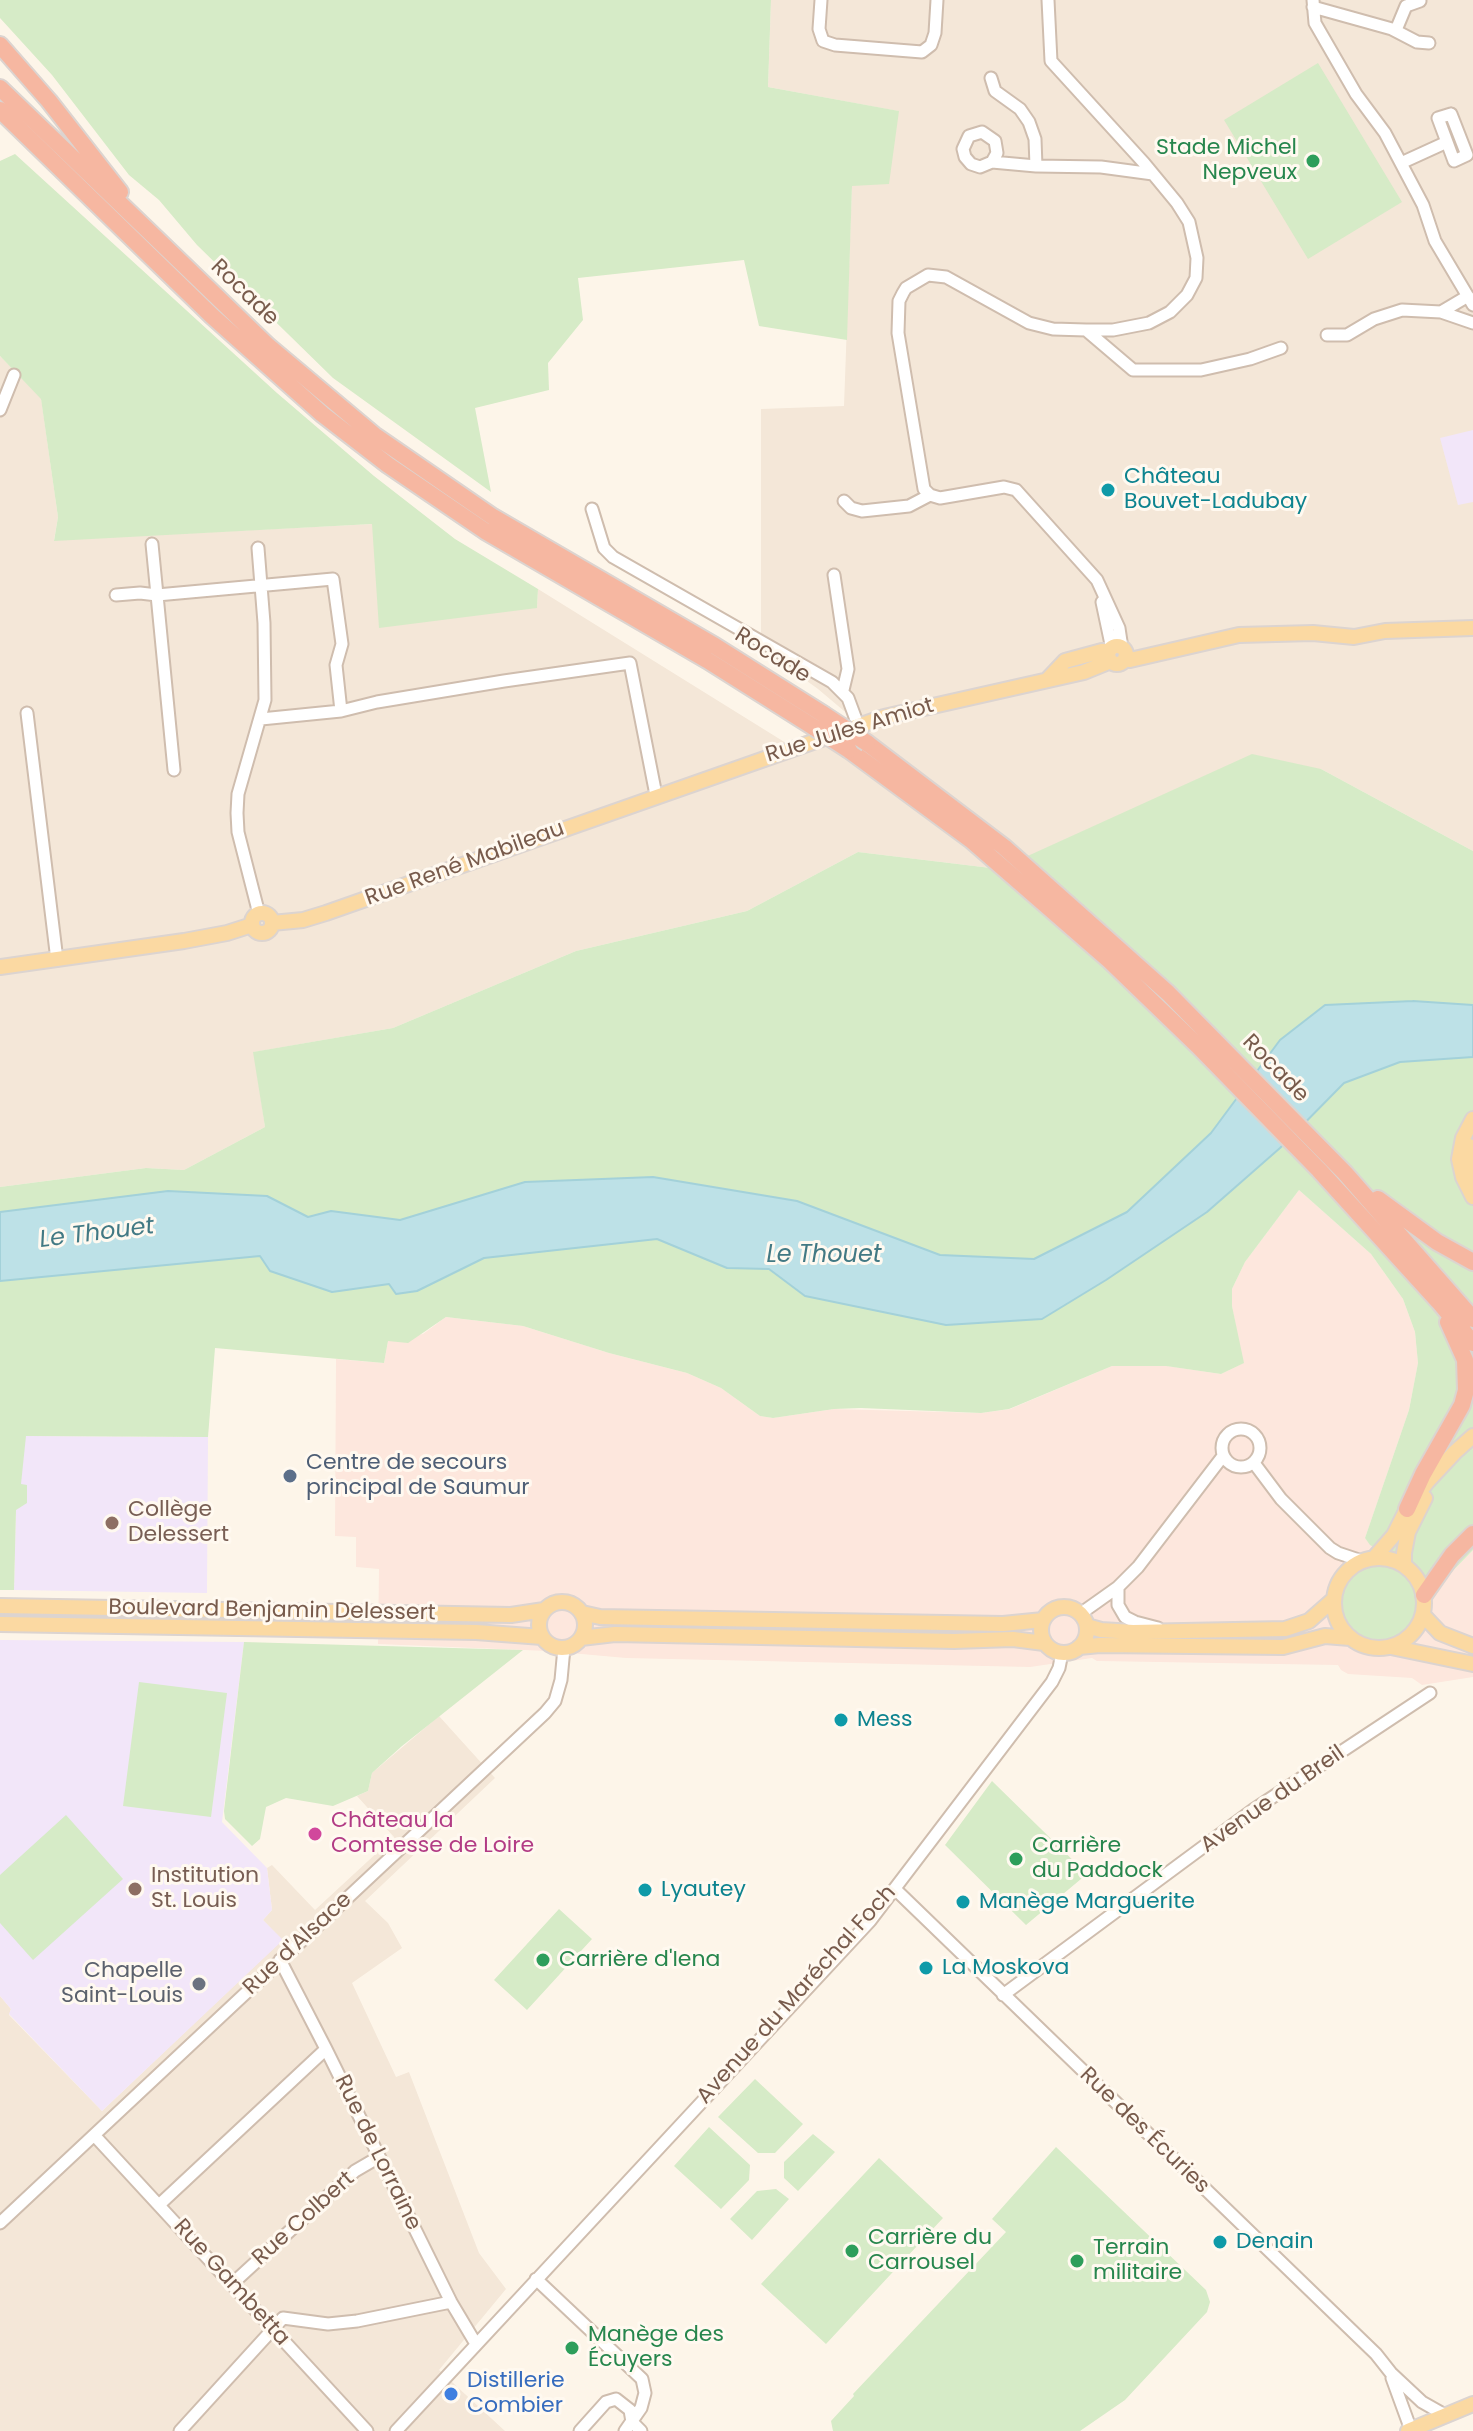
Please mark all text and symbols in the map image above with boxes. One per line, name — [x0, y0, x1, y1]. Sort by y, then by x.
place label: Stade Michel Nepveux — [1156, 135, 1297, 186]
marker: Stade Michel Nepveux — [1304, 152, 1322, 170]
street label: Rocade — [205, 254, 283, 332]
place label: Château Bouvet-Ladubay — [1124, 464, 1307, 516]
marker: Château Bouvet-Ladubay — [1099, 481, 1117, 499]
street label: Rocade — [729, 622, 815, 690]
street label: Rue Jules Amiot — [763, 693, 937, 769]
street label: Rue René Mabileau — [362, 816, 568, 912]
street label: Rocade — [1236, 1030, 1314, 1108]
water label: Le Thouet — [38, 1213, 156, 1255]
water label: Le Thouet — [766, 1242, 882, 1270]
place label: Centre de secours principal de Saumur — [306, 1450, 530, 1502]
marker: Centre de secours principal de Saumur — [281, 1467, 299, 1485]
place label: Collège Delessert — [128, 1497, 229, 1548]
marker: Collège Delessert — [103, 1514, 121, 1532]
street label: Boulevard Benjamin Delessert — [108, 1595, 436, 1627]
place label: Mess — [857, 1707, 913, 1733]
marker: Mess — [832, 1711, 850, 1729]
street label: Avenue du Breil — [1196, 1741, 1350, 1859]
place label: Château la Comtesse de Loire — [331, 1808, 534, 1860]
marker: Château la Comtesse de Loire — [306, 1825, 324, 1843]
place label: Carrière du Paddock — [1032, 1833, 1163, 1884]
marker: Carrière du Paddock — [1007, 1850, 1025, 1868]
place label: Institution St. Louis — [151, 1863, 259, 1914]
place label: Lyautey — [661, 1877, 746, 1903]
marker: Institution St. Louis — [126, 1880, 144, 1898]
street label: Avenue du Maréchal Foch — [692, 1880, 902, 2110]
marker: Lyautey — [636, 1881, 654, 1899]
street label: Rue d'Alsace — [238, 1887, 358, 2001]
place label: Manège Marguerite — [979, 1889, 1195, 1915]
marker: Manège Marguerite — [954, 1893, 972, 1911]
place label: Carrière d'Iena — [559, 1947, 720, 1973]
marker: Carrière d'Iena — [534, 1951, 552, 1969]
place label: La Moskova — [942, 1955, 1069, 1981]
place label: Chapelle Saint-Louis — [61, 1958, 183, 2010]
marker: La Moskova — [917, 1959, 935, 1977]
marker: Chapelle Saint-Louis — [190, 1975, 208, 1993]
street label: Rue des Écuries — [1074, 2062, 1214, 2200]
street label: Rue de Lorraine — [328, 2071, 426, 2235]
street label: Rue Colbert — [248, 2166, 360, 2272]
street label: Rue Gambetta — [167, 2214, 295, 2352]
place label: Carrière du Carrousel — [868, 2225, 992, 2276]
place label: Denain — [1236, 2229, 1314, 2255]
marker: Denain — [1211, 2233, 1229, 2251]
place label: Terrain militaire — [1093, 2235, 1182, 2286]
marker: Carrière du Carrousel — [843, 2242, 861, 2260]
marker: Terrain militaire — [1068, 2252, 1086, 2270]
place label: Manège des Écuyers — [588, 2322, 724, 2374]
marker: Manège des Écuyers — [563, 2339, 581, 2357]
place label: Distillerie Combier — [467, 2368, 565, 2420]
marker: Distillerie Combier — [442, 2385, 460, 2403]

